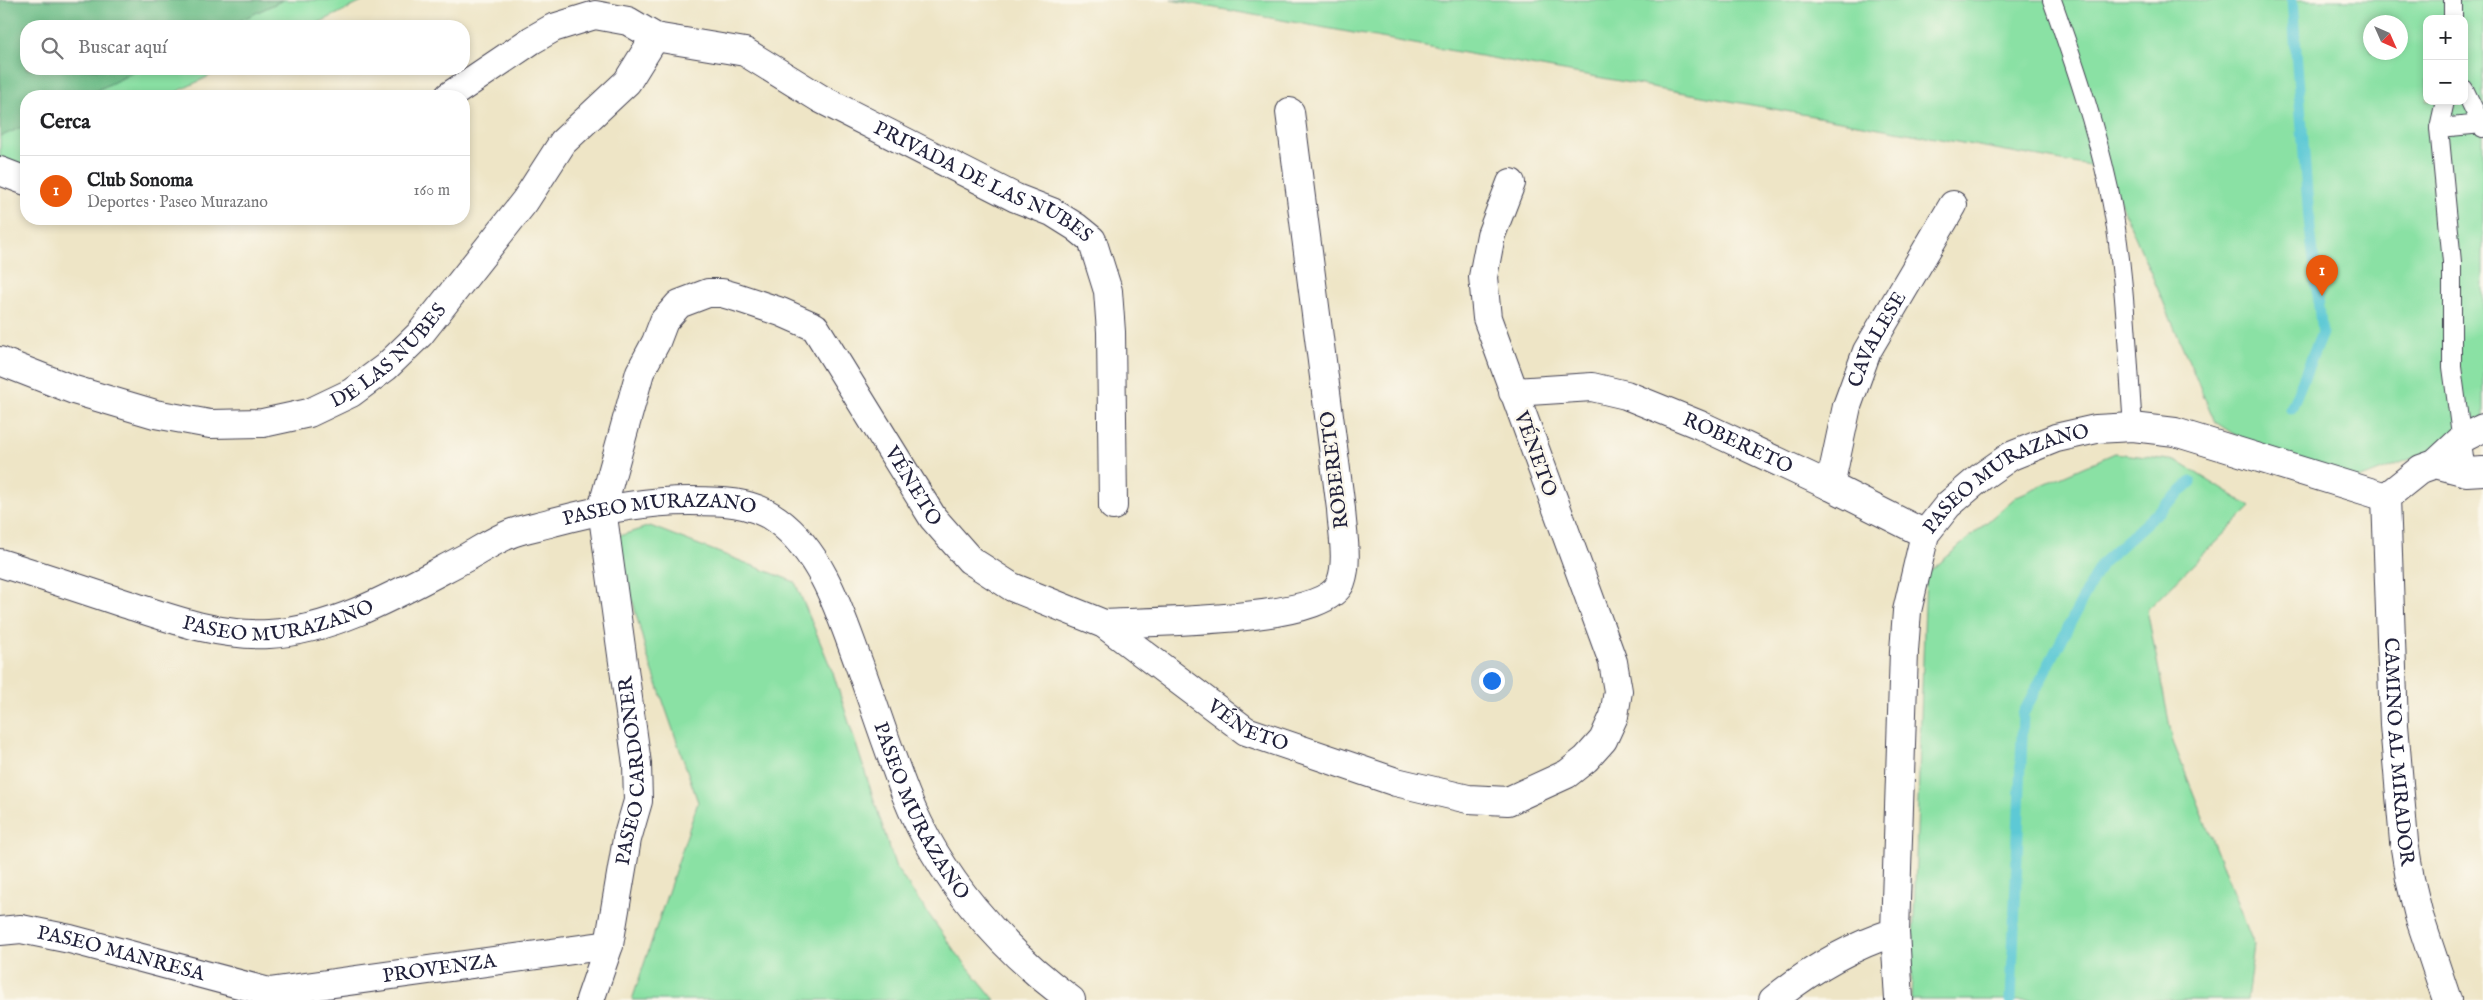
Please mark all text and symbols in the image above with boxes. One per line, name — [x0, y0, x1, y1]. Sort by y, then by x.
north arrow — [2363, 15, 2408, 60]
map controls — [2423, 15, 2468, 105]
button: + — [2423, 15, 2468, 60]
search box — [20, 20, 470, 75]
icon: search — [38, 34, 66, 62]
text: Buscar aquí — [78, 36, 167, 60]
button: − — [2423, 60, 2468, 105]
text: Cerca — [40, 109, 90, 136]
street label: PRIVADA DE LAS NUBES — [870, 115, 1098, 248]
text: Club Sonoma — [87, 169, 193, 193]
text: 1 — [53, 181, 59, 201]
text: 160 m — [414, 181, 450, 201]
text: Deportes · Paseo Murazano — [87, 193, 268, 213]
pin: 1 — [2306, 255, 2338, 296]
street label: CAVALESE — [1842, 287, 1912, 391]
street label: DE LAS NUBES — [326, 298, 452, 414]
street label: VÉNETO — [1508, 407, 1562, 500]
street label: ROBERETO — [1679, 407, 1797, 479]
street label: ROBERETO — [1315, 410, 1355, 530]
street label: PASEO MURAZANO — [1917, 418, 2091, 539]
street label: VÉNETO — [879, 441, 947, 530]
street label: PASEO MURAZANO — [560, 488, 759, 532]
street label: PASEO MURAZANO — [180, 594, 377, 647]
street label: CAMINO AL MIRADOR — [2378, 637, 2420, 868]
your location — [1479, 668, 1505, 694]
street label: PASEO CARDONER — [610, 674, 651, 867]
street label: VÉNETO — [1202, 693, 1292, 757]
street label: PASEO MURAZANO — [868, 719, 975, 905]
street label: PASEO MANRESA — [35, 920, 208, 987]
street label: PROVENZA — [381, 948, 498, 989]

